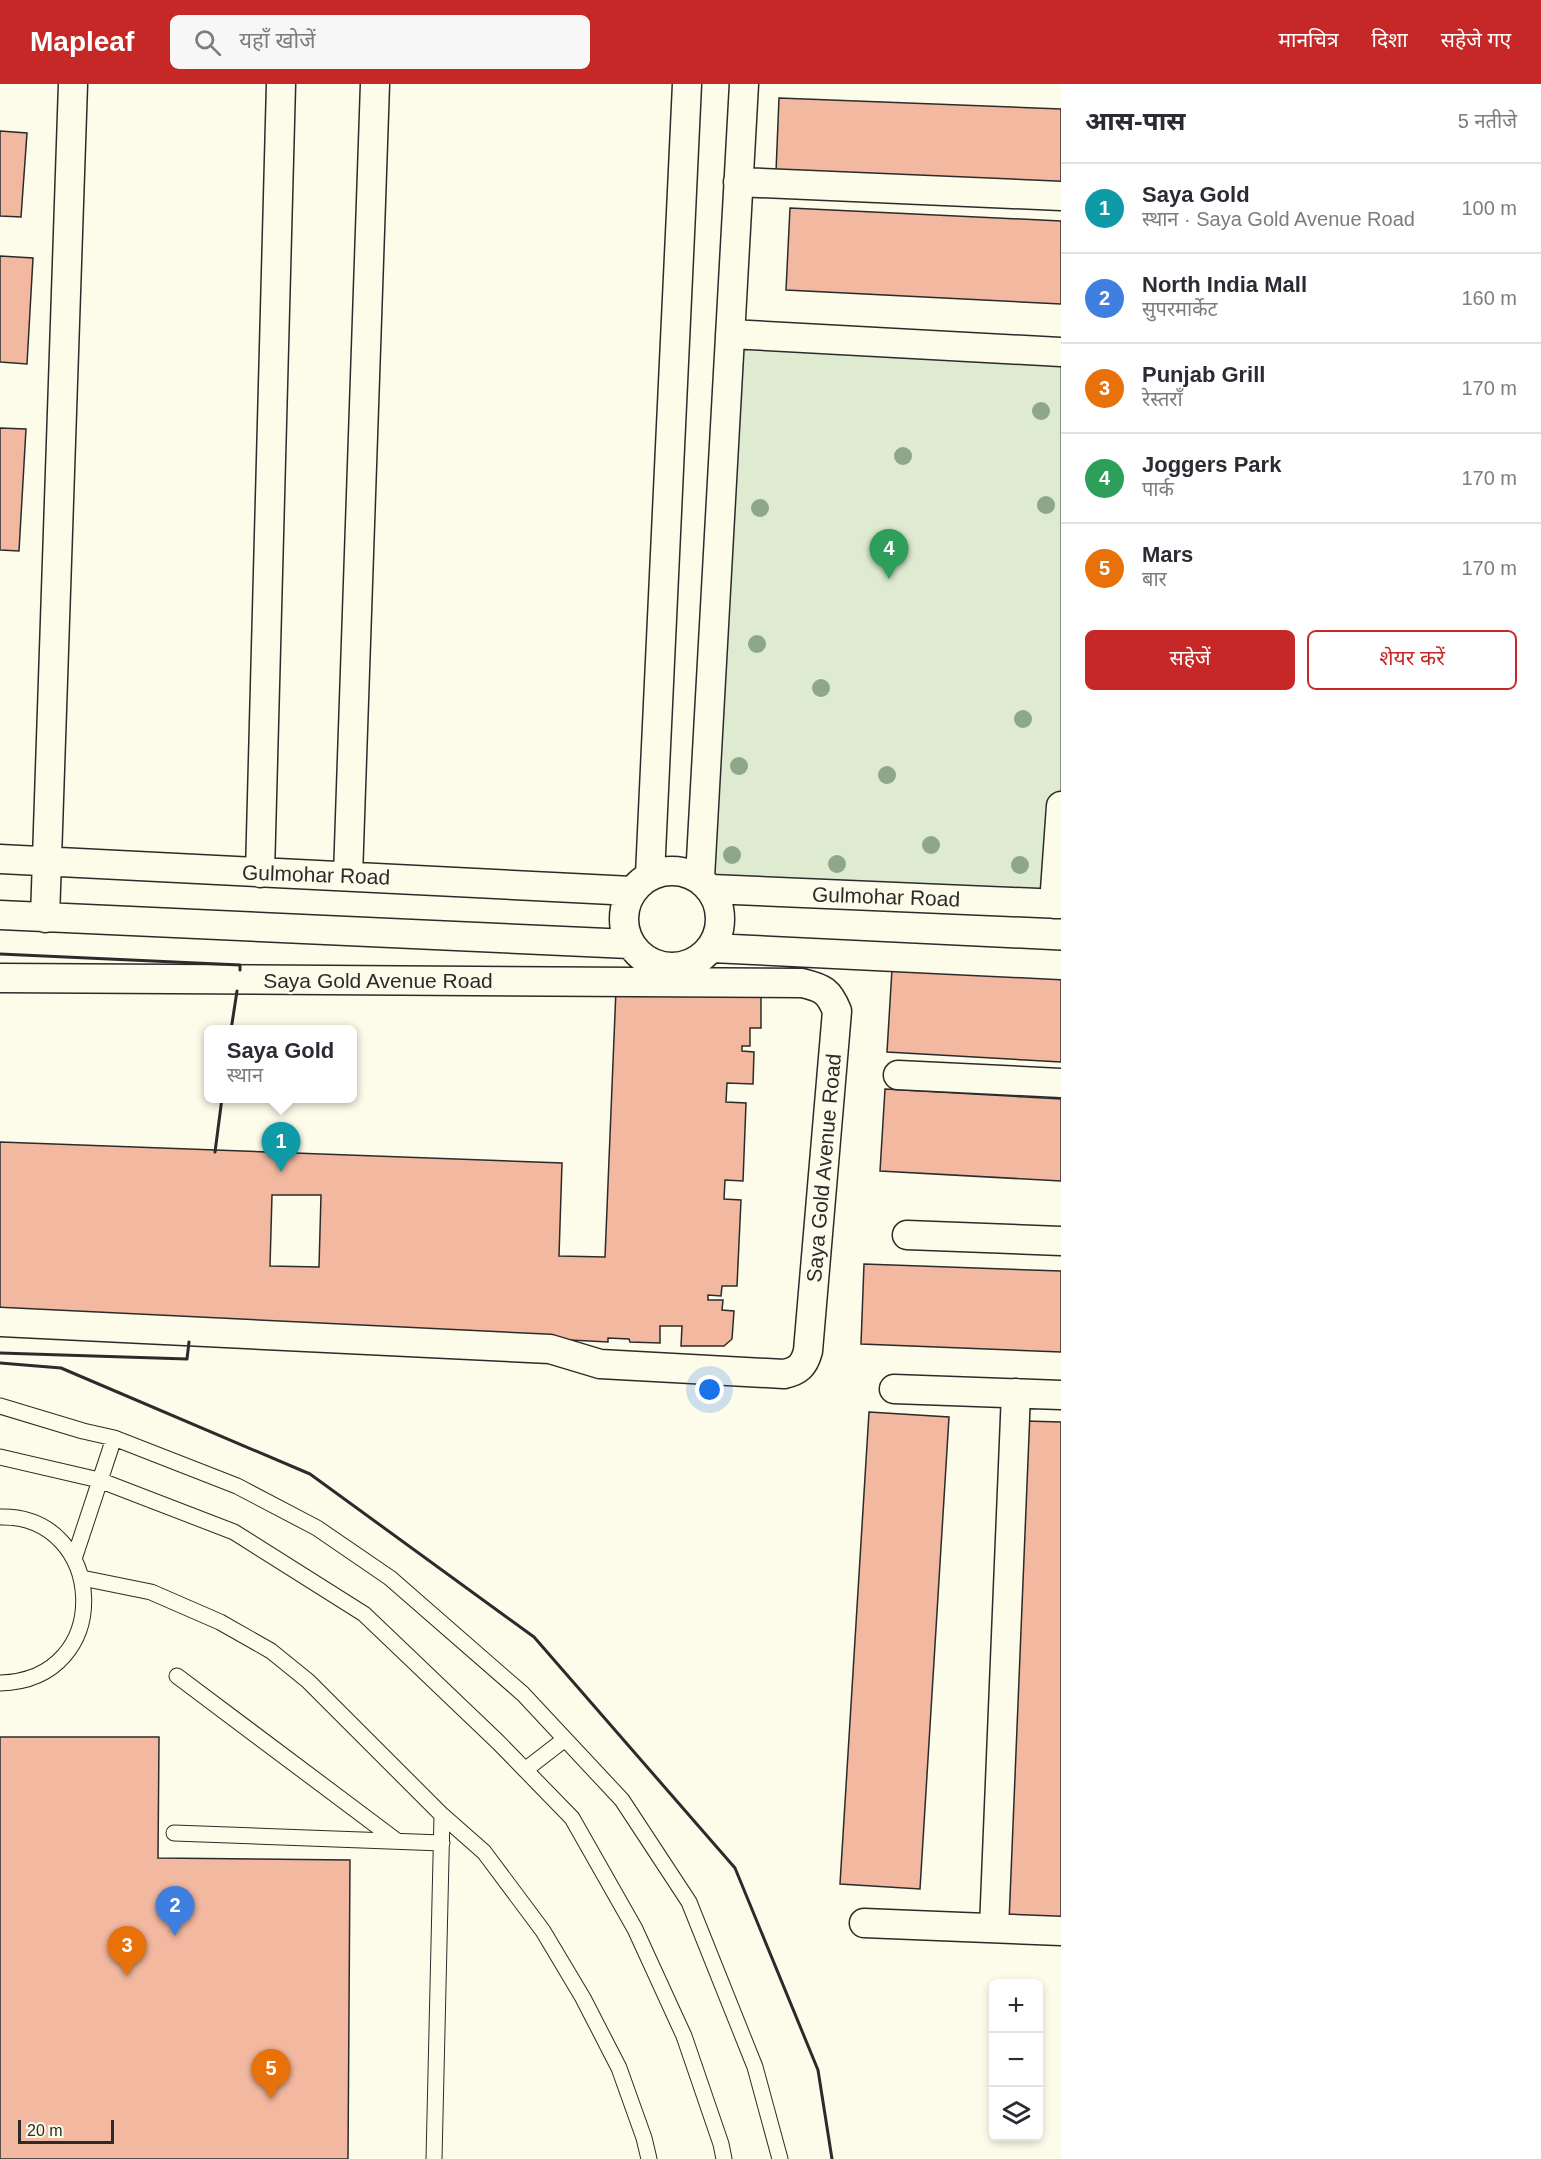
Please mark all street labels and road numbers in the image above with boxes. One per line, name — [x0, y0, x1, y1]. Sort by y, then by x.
street label: Gulmohar Road — [242, 860, 390, 889]
street label: Gulmohar Road — [812, 882, 960, 911]
street label: Saya Gold Avenue Road — [263, 969, 493, 992]
street label: Saya Gold Avenue Road — [802, 1053, 845, 1283]

